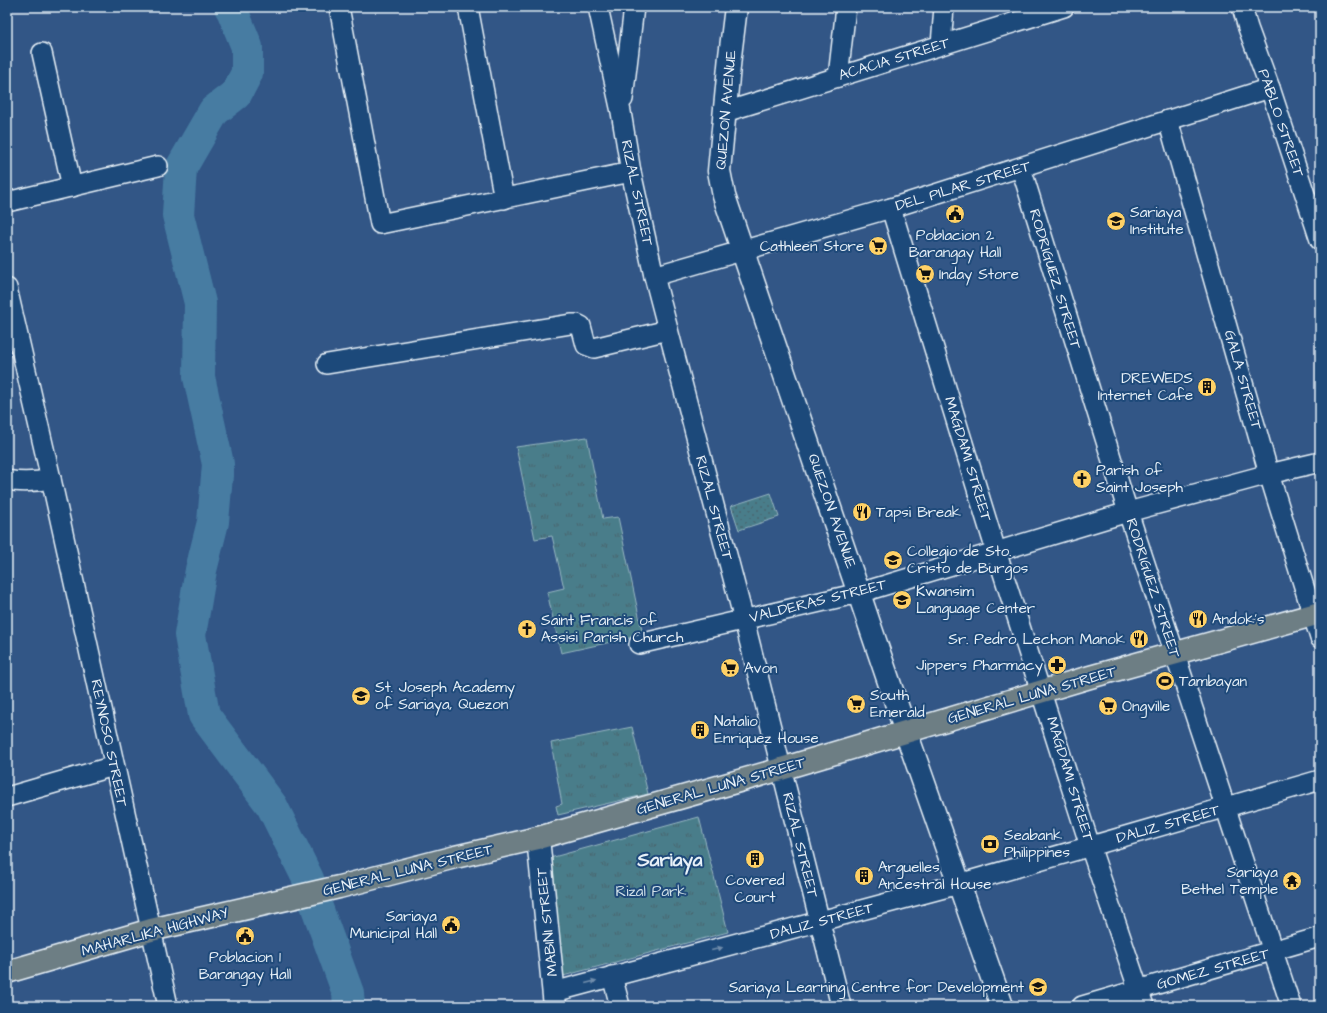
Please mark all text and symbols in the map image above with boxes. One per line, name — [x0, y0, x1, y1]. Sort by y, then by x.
street label: ACACIA STREET — [836, 32, 953, 86]
street label: QUEZON AVENUE — [710, 49, 742, 171]
street label: PABLO STREET — [1253, 66, 1310, 180]
street label: RIZAL STREET — [616, 138, 659, 248]
street label: DEL PILAR STREET — [893, 155, 1034, 217]
place label: Sariaya Institute — [1130, 202, 1184, 240]
public building icon: Poblacion 2 Barangay Hall — [944, 203, 966, 225]
street label: RODRIGUEZ STREET — [1024, 206, 1087, 352]
school or university icon: Sariaya Institute — [1105, 210, 1127, 232]
place label: Poblacion 2 Barangay Hall — [909, 225, 1001, 264]
supermarket icon: Cathleen Store — [867, 235, 889, 257]
place label: Cathleen Store — [760, 236, 864, 257]
supermarket icon: Inday Store — [914, 263, 936, 285]
place label: Inday Store — [939, 264, 1019, 286]
street label: GALA STREET — [1219, 328, 1267, 433]
place label: DREWEDS Internet Cafe — [1098, 368, 1193, 406]
building icon: DREWEDS Internet Cafe — [1196, 376, 1218, 398]
street label: MAGDAMI STREET — [939, 394, 997, 524]
street label: QUEZON AVENUE — [803, 451, 861, 571]
street label: RIZAL STREET — [690, 453, 738, 563]
place label: Parish of Saint Joseph — [1096, 460, 1183, 498]
church icon: Parish of Saint Joseph — [1071, 468, 1093, 490]
restaurant icon: Tapsi Break — [851, 501, 873, 523]
place label: Tapsi Break — [876, 502, 961, 523]
street label: RODRIGUEZ STREET — [1121, 515, 1186, 661]
place label: Collegio de Sto. Cristo de Burgos — [907, 541, 1029, 580]
school or university icon: Collegio de Sto. Cristo de Burgos — [882, 549, 904, 571]
street label: VALDERAS STREET — [747, 574, 889, 628]
place label: Kwansim Language Center — [916, 581, 1035, 620]
school or university icon: Kwansim Language Center — [891, 589, 913, 611]
restaurant icon: Andok's — [1187, 608, 1209, 630]
place label: Andok's — [1212, 609, 1265, 630]
place label: Saint Francis of Assisi Parish Church — [541, 610, 684, 648]
church icon: Saint Francis of Assisi Parish Church — [516, 618, 538, 640]
restaurant icon: Sr. Pedro Lechon Manok — [1128, 628, 1150, 650]
place label: Sr. Pedro Lechon Manok — [948, 629, 1125, 650]
pharmacy icon: Jippers Pharmacy — [1046, 654, 1068, 676]
place label: Jippers Pharmacy — [916, 655, 1043, 677]
supermarket icon: Avon — [719, 657, 741, 679]
place label: Avon — [744, 658, 778, 679]
street label: GENERAL LUNA STREET — [945, 661, 1120, 729]
sports icon: Tambayan — [1154, 670, 1176, 692]
place label: Tambayan — [1179, 671, 1248, 693]
street label: REYNOSO STREET — [85, 677, 133, 809]
place label: St. Joseph Academy of Sariaya, Quezon — [375, 677, 515, 716]
school or university icon: St. Joseph Academy of Sariaya, Quezon — [350, 685, 372, 707]
place label: South Emerald — [870, 685, 925, 723]
supermarket icon: South Emerald — [845, 693, 867, 715]
supermarket icon: Ongville — [1097, 695, 1119, 717]
place label: Ongville — [1122, 696, 1170, 718]
place label: Natalio Enriquez House — [714, 711, 819, 749]
street label: MAGDAMI STREET — [1041, 714, 1099, 844]
building icon: Natalio Enriquez House — [689, 719, 711, 741]
street label: GENERAL LUNA STREET — [634, 752, 809, 820]
street label: RIZAL STREET — [777, 790, 823, 900]
street label: DALIZ STREET — [1114, 799, 1223, 849]
place label: Seabank Philippines — [1004, 825, 1070, 863]
bank icon: Seabank Philippines — [979, 833, 1001, 855]
street label: GENERAL LUNA STREET — [321, 839, 496, 901]
district label: Sariaya — [637, 847, 703, 875]
building icon: Covered Court — [744, 848, 766, 870]
place label: Arguelles Ancestral House — [878, 857, 991, 895]
place label: Sariaya Bethel Temple — [1181, 862, 1278, 900]
building icon: Arguelles Ancestral House — [853, 865, 875, 887]
street label: MABINI STREET — [531, 866, 563, 978]
place label: Covered Court — [725, 870, 785, 908]
temple icon: Sariaya Bethel Temple — [1281, 870, 1303, 892]
park label: Rizal Park — [615, 881, 687, 902]
street label: DALIZ STREET — [768, 897, 877, 945]
street label: MAHARLIKA HIGHWAY — [79, 902, 231, 962]
place label: Sariaya Municipal Hall — [350, 906, 437, 944]
public building icon: Sariaya Municipal Hall — [440, 914, 462, 936]
public building icon: Poblacion 1 Barangay Hall — [234, 925, 256, 947]
street label: GOMEZ STREET — [1154, 943, 1272, 995]
one-way arrow — [711, 945, 723, 951]
place label: Poblacion 1 Barangay Hall — [199, 947, 291, 986]
school or university icon: Sariaya Learning Centre for Development — [1027, 976, 1049, 998]
place label: Sariaya Learning Centre for Development — [729, 977, 1024, 999]
one-way arrow — [585, 979, 597, 985]

